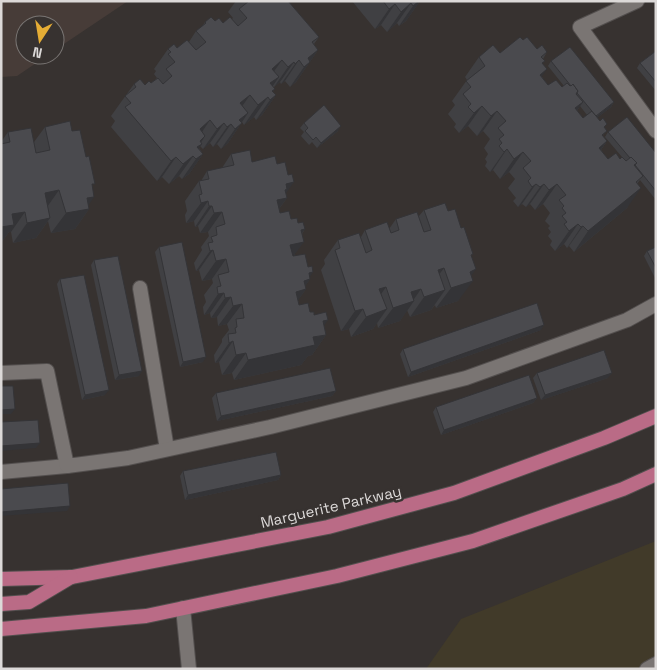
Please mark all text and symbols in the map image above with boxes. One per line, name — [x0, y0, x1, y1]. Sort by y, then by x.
north arrow — [15, 15, 65, 65]
text: N — [31, 43, 44, 62]
street label: Marguerite Parkway — [259, 481, 403, 532]

